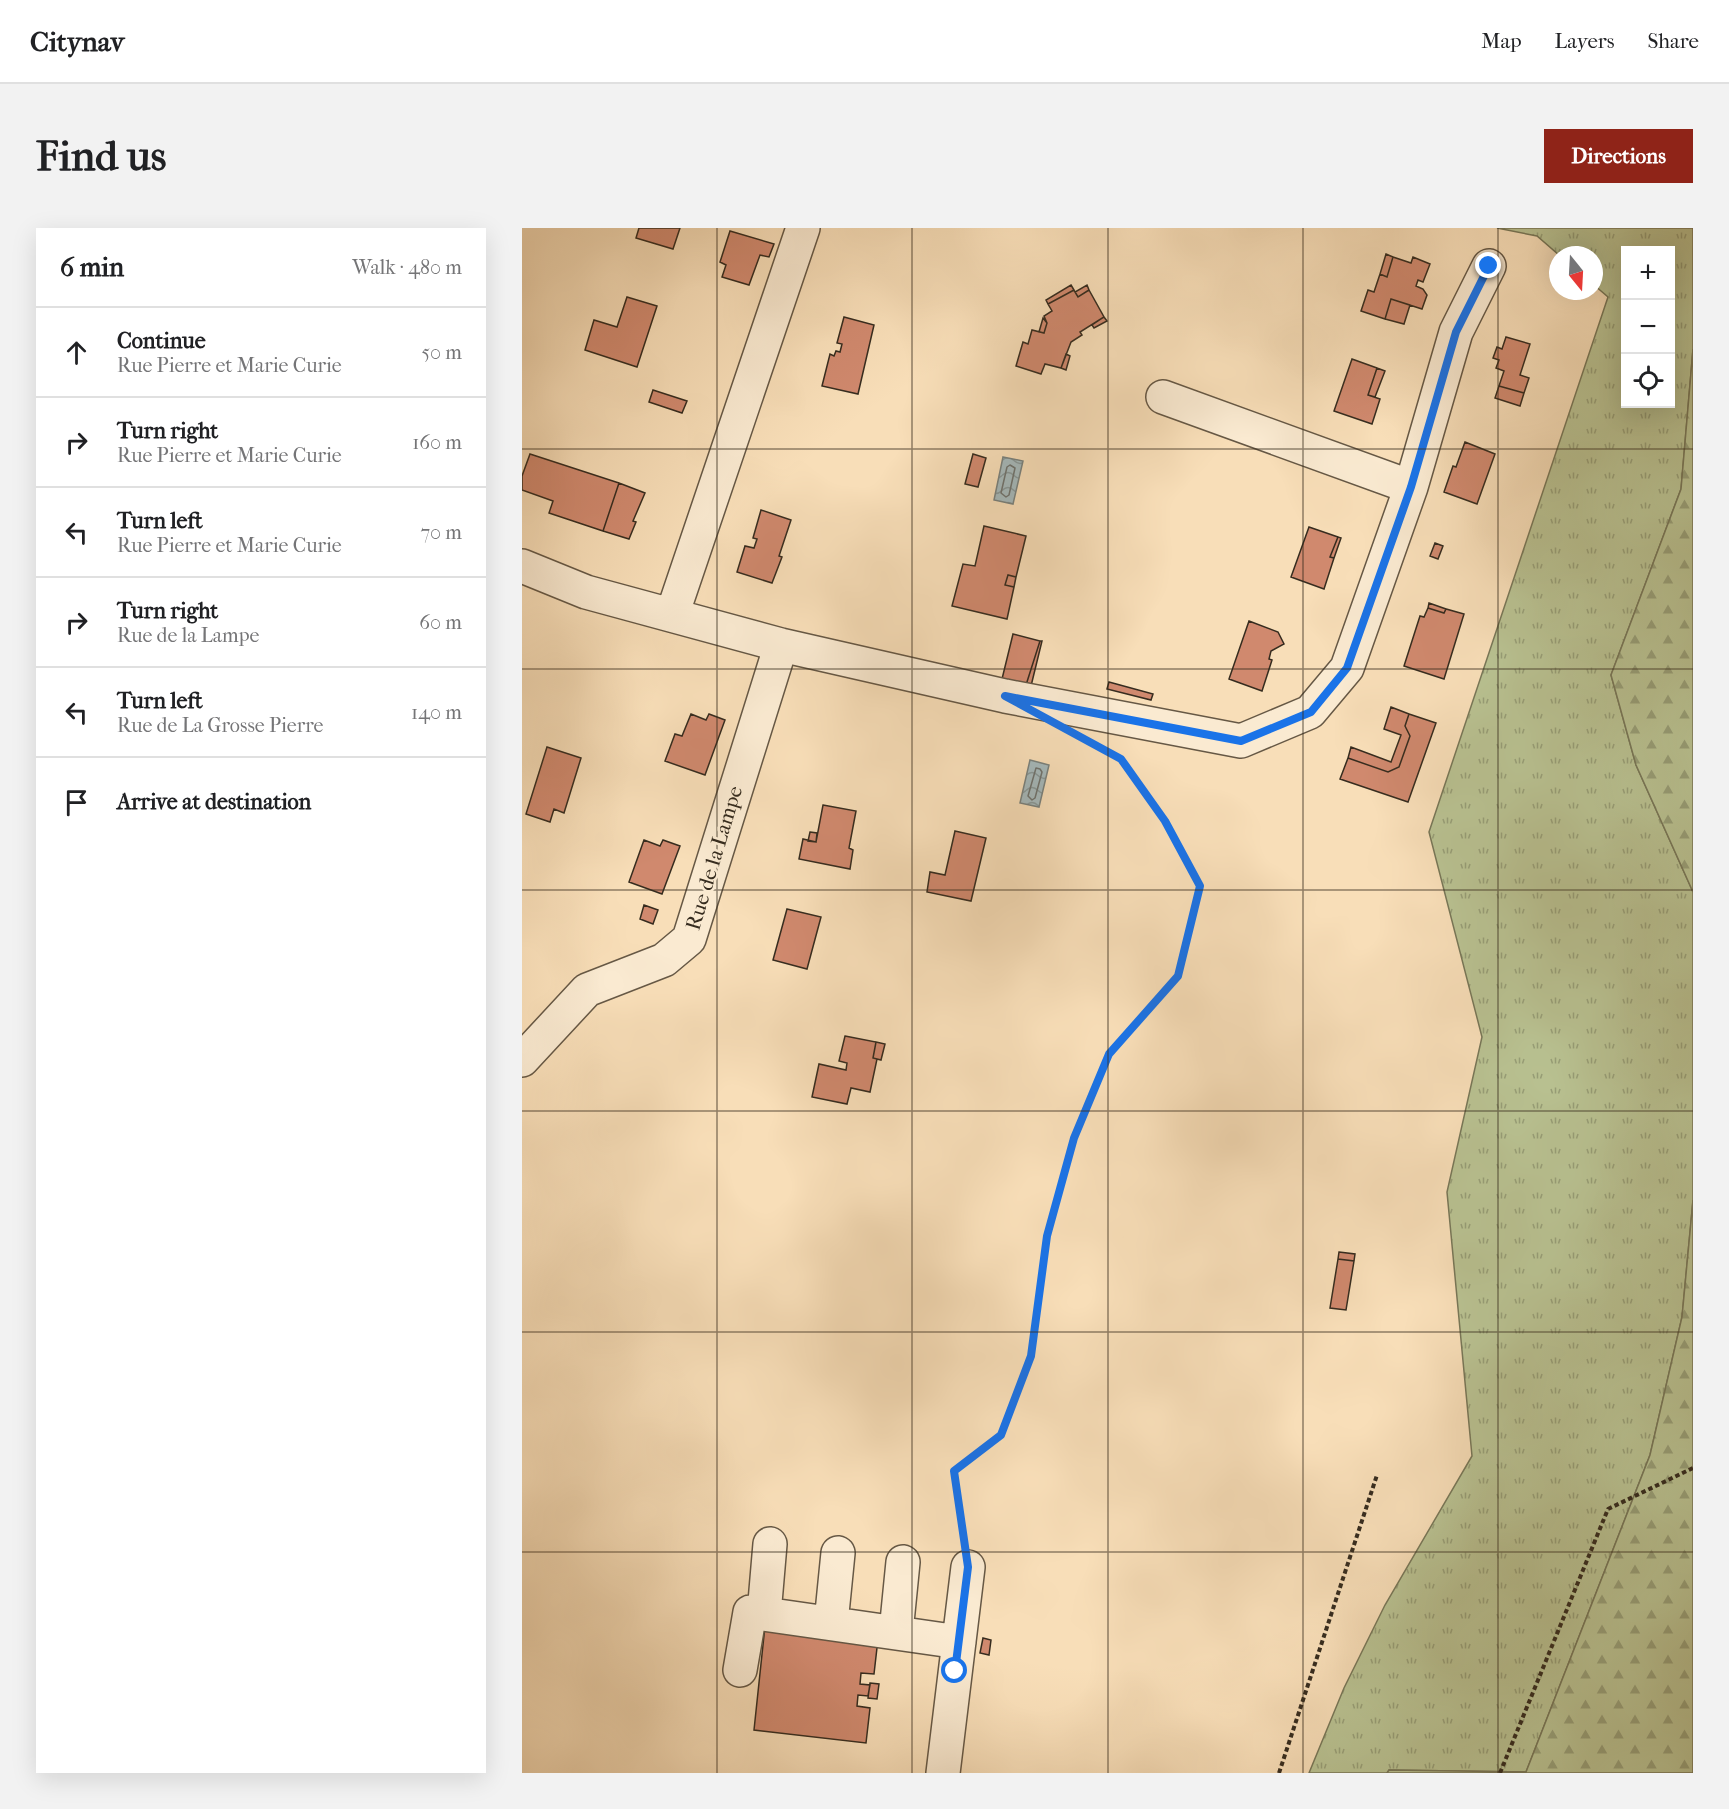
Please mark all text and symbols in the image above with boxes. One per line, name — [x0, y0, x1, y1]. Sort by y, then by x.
text: Citynav — [30, 25, 124, 58]
text: Map — [1481, 29, 1522, 53]
text: Layers — [1555, 29, 1614, 53]
text: Share — [1647, 29, 1699, 53]
button: Directions — [1544, 129, 1693, 183]
text: Find us — [36, 132, 166, 181]
north arrow — [1549, 246, 1603, 300]
map controls — [1621, 246, 1675, 408]
button: + — [1621, 246, 1675, 300]
text: 6 min — [60, 252, 124, 283]
route end — [1475, 252, 1501, 278]
text: Walk · 480 m — [352, 256, 462, 279]
button: − — [1621, 300, 1675, 354]
text: Continue — [117, 328, 206, 354]
icon: ahead — [60, 336, 93, 369]
text: 50 m — [421, 341, 462, 364]
text: Rue Pierre et Marie Curie — [117, 354, 342, 377]
button: locate — [1621, 354, 1675, 408]
text: Turn right — [117, 418, 218, 444]
icon: right — [60, 426, 93, 459]
text: 160 m — [412, 431, 462, 454]
text: Rue Pierre et Marie Curie — [117, 444, 342, 467]
text: Turn left — [117, 508, 203, 534]
icon: left — [60, 516, 93, 549]
text: 70 m — [420, 521, 462, 544]
text: Rue Pierre et Marie Curie — [117, 534, 342, 557]
text: Turn right — [117, 598, 218, 624]
icon: right — [60, 606, 93, 639]
text: 60 m — [419, 611, 462, 634]
text: Rue de la Lampe — [117, 624, 259, 647]
text: Turn left — [117, 688, 203, 714]
icon: left — [60, 696, 93, 729]
text: 140 m — [411, 701, 462, 724]
text: Rue de La Grosse Pierre — [117, 714, 323, 737]
street label: Rue de la Lampe — [681, 783, 747, 933]
icon: arrive — [60, 786, 93, 819]
text: Arrive at destination — [117, 789, 311, 815]
route start — [941, 1657, 967, 1683]

